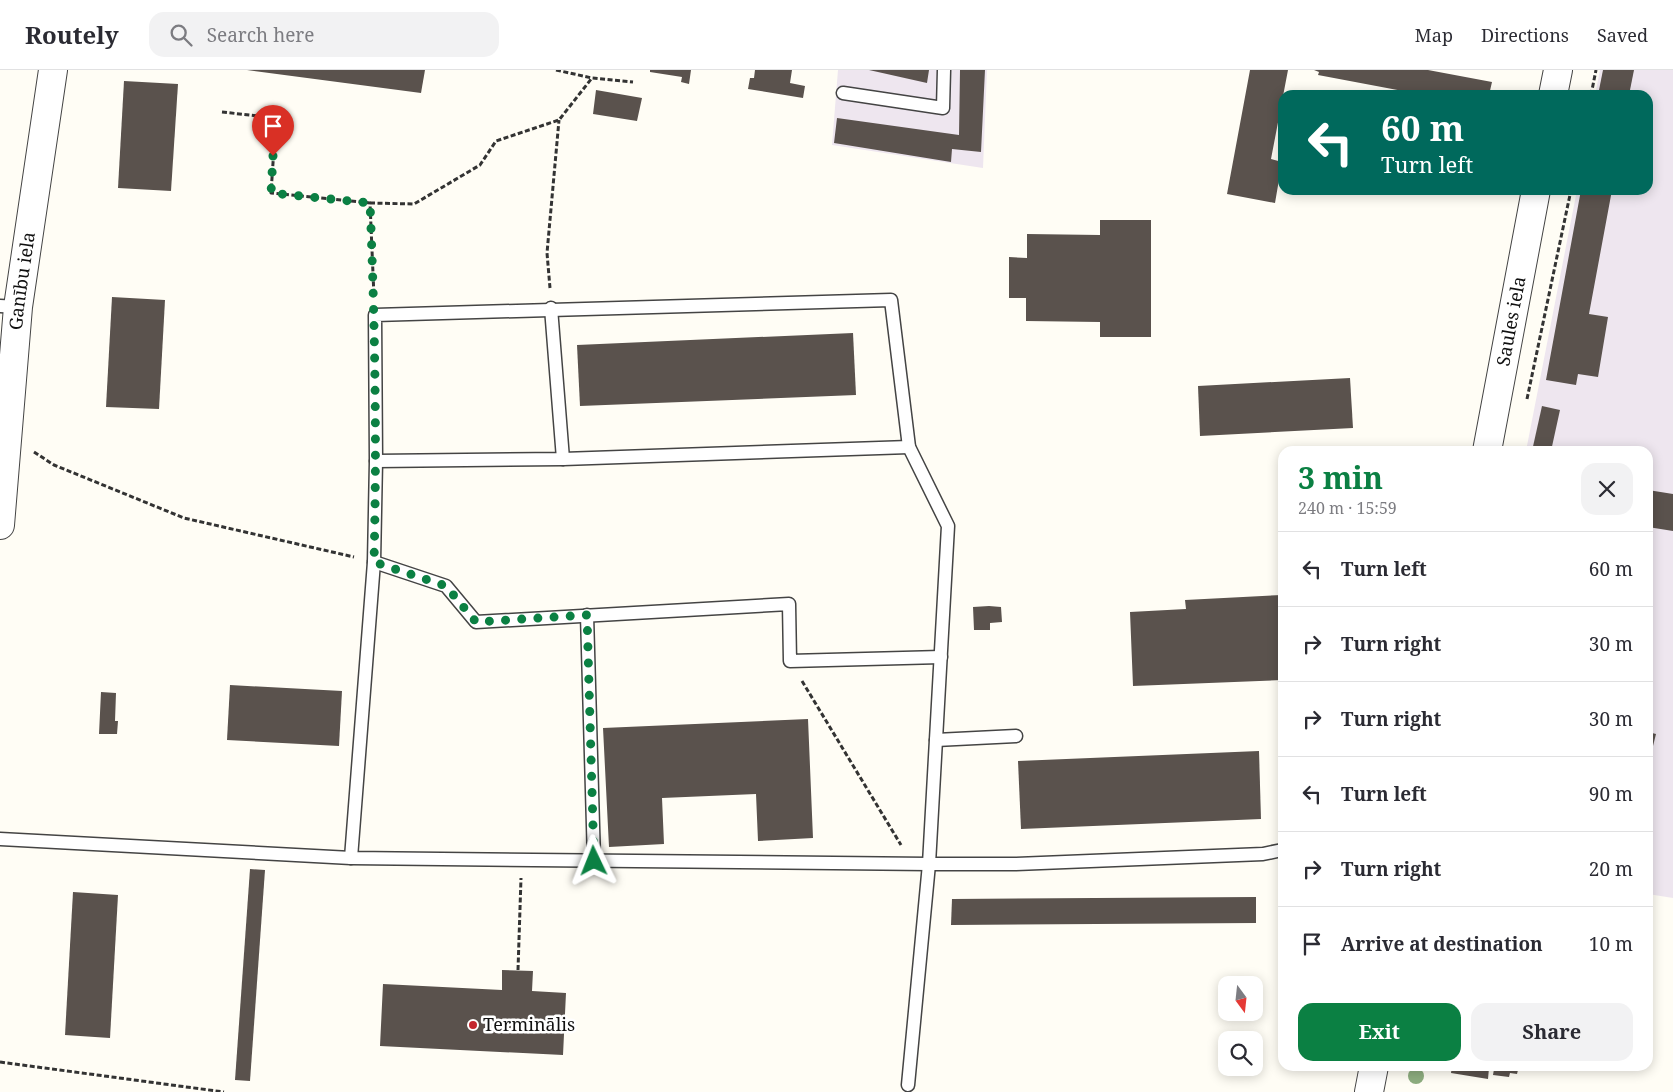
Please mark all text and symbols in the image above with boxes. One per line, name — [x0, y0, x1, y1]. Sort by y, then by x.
search box — [149, 12, 499, 57]
text: Routely — [25, 18, 119, 51]
icon: search — [167, 21, 195, 49]
text: Search here — [207, 22, 314, 48]
text: Map — [1415, 23, 1453, 47]
text: Directions — [1481, 23, 1569, 47]
text: Saved — [1597, 23, 1648, 47]
text: 60 m — [1381, 104, 1464, 151]
pin — [252, 105, 294, 156]
icon: left — [1298, 110, 1363, 175]
icon: arrive — [259, 112, 287, 140]
text: Turn left — [1381, 149, 1473, 179]
street label: Ganību iela — [3, 230, 40, 331]
street label: Saules iela — [1490, 274, 1531, 368]
text: 3 min — [1298, 457, 1383, 498]
button: close — [1581, 463, 1633, 515]
text: 240 m · 15:59 — [1298, 497, 1397, 519]
icon: left — [1298, 555, 1326, 583]
text: Turn left — [1341, 556, 1427, 582]
text: 60 m — [1589, 556, 1633, 582]
icon: right — [1298, 630, 1326, 658]
text: Turn right — [1341, 631, 1441, 657]
text: 30 m — [1589, 631, 1633, 657]
icon: right — [1298, 705, 1326, 733]
text: Turn right — [1341, 706, 1441, 732]
text: 30 m — [1589, 706, 1633, 732]
icon: left — [1298, 780, 1326, 808]
text: Turn left — [1341, 781, 1427, 807]
text: 90 m — [1589, 781, 1633, 807]
position arrow — [567, 834, 619, 886]
icon: right — [1298, 855, 1326, 883]
text: Turn right — [1341, 856, 1441, 882]
text: 20 m — [1589, 856, 1633, 882]
icon: arrive — [1298, 930, 1326, 958]
text: Arrive at destination — [1341, 931, 1543, 957]
text: 10 m — [1589, 931, 1633, 957]
north arrow — [1218, 976, 1262, 1021]
map controls — [1218, 976, 1263, 1076]
button: Exit — [1298, 1003, 1461, 1061]
button: Share — [1471, 1003, 1633, 1061]
place label: Terminālis — [483, 1012, 575, 1036]
marker: Terminālis — [467, 1019, 479, 1031]
button: search — [1218, 1031, 1263, 1076]

